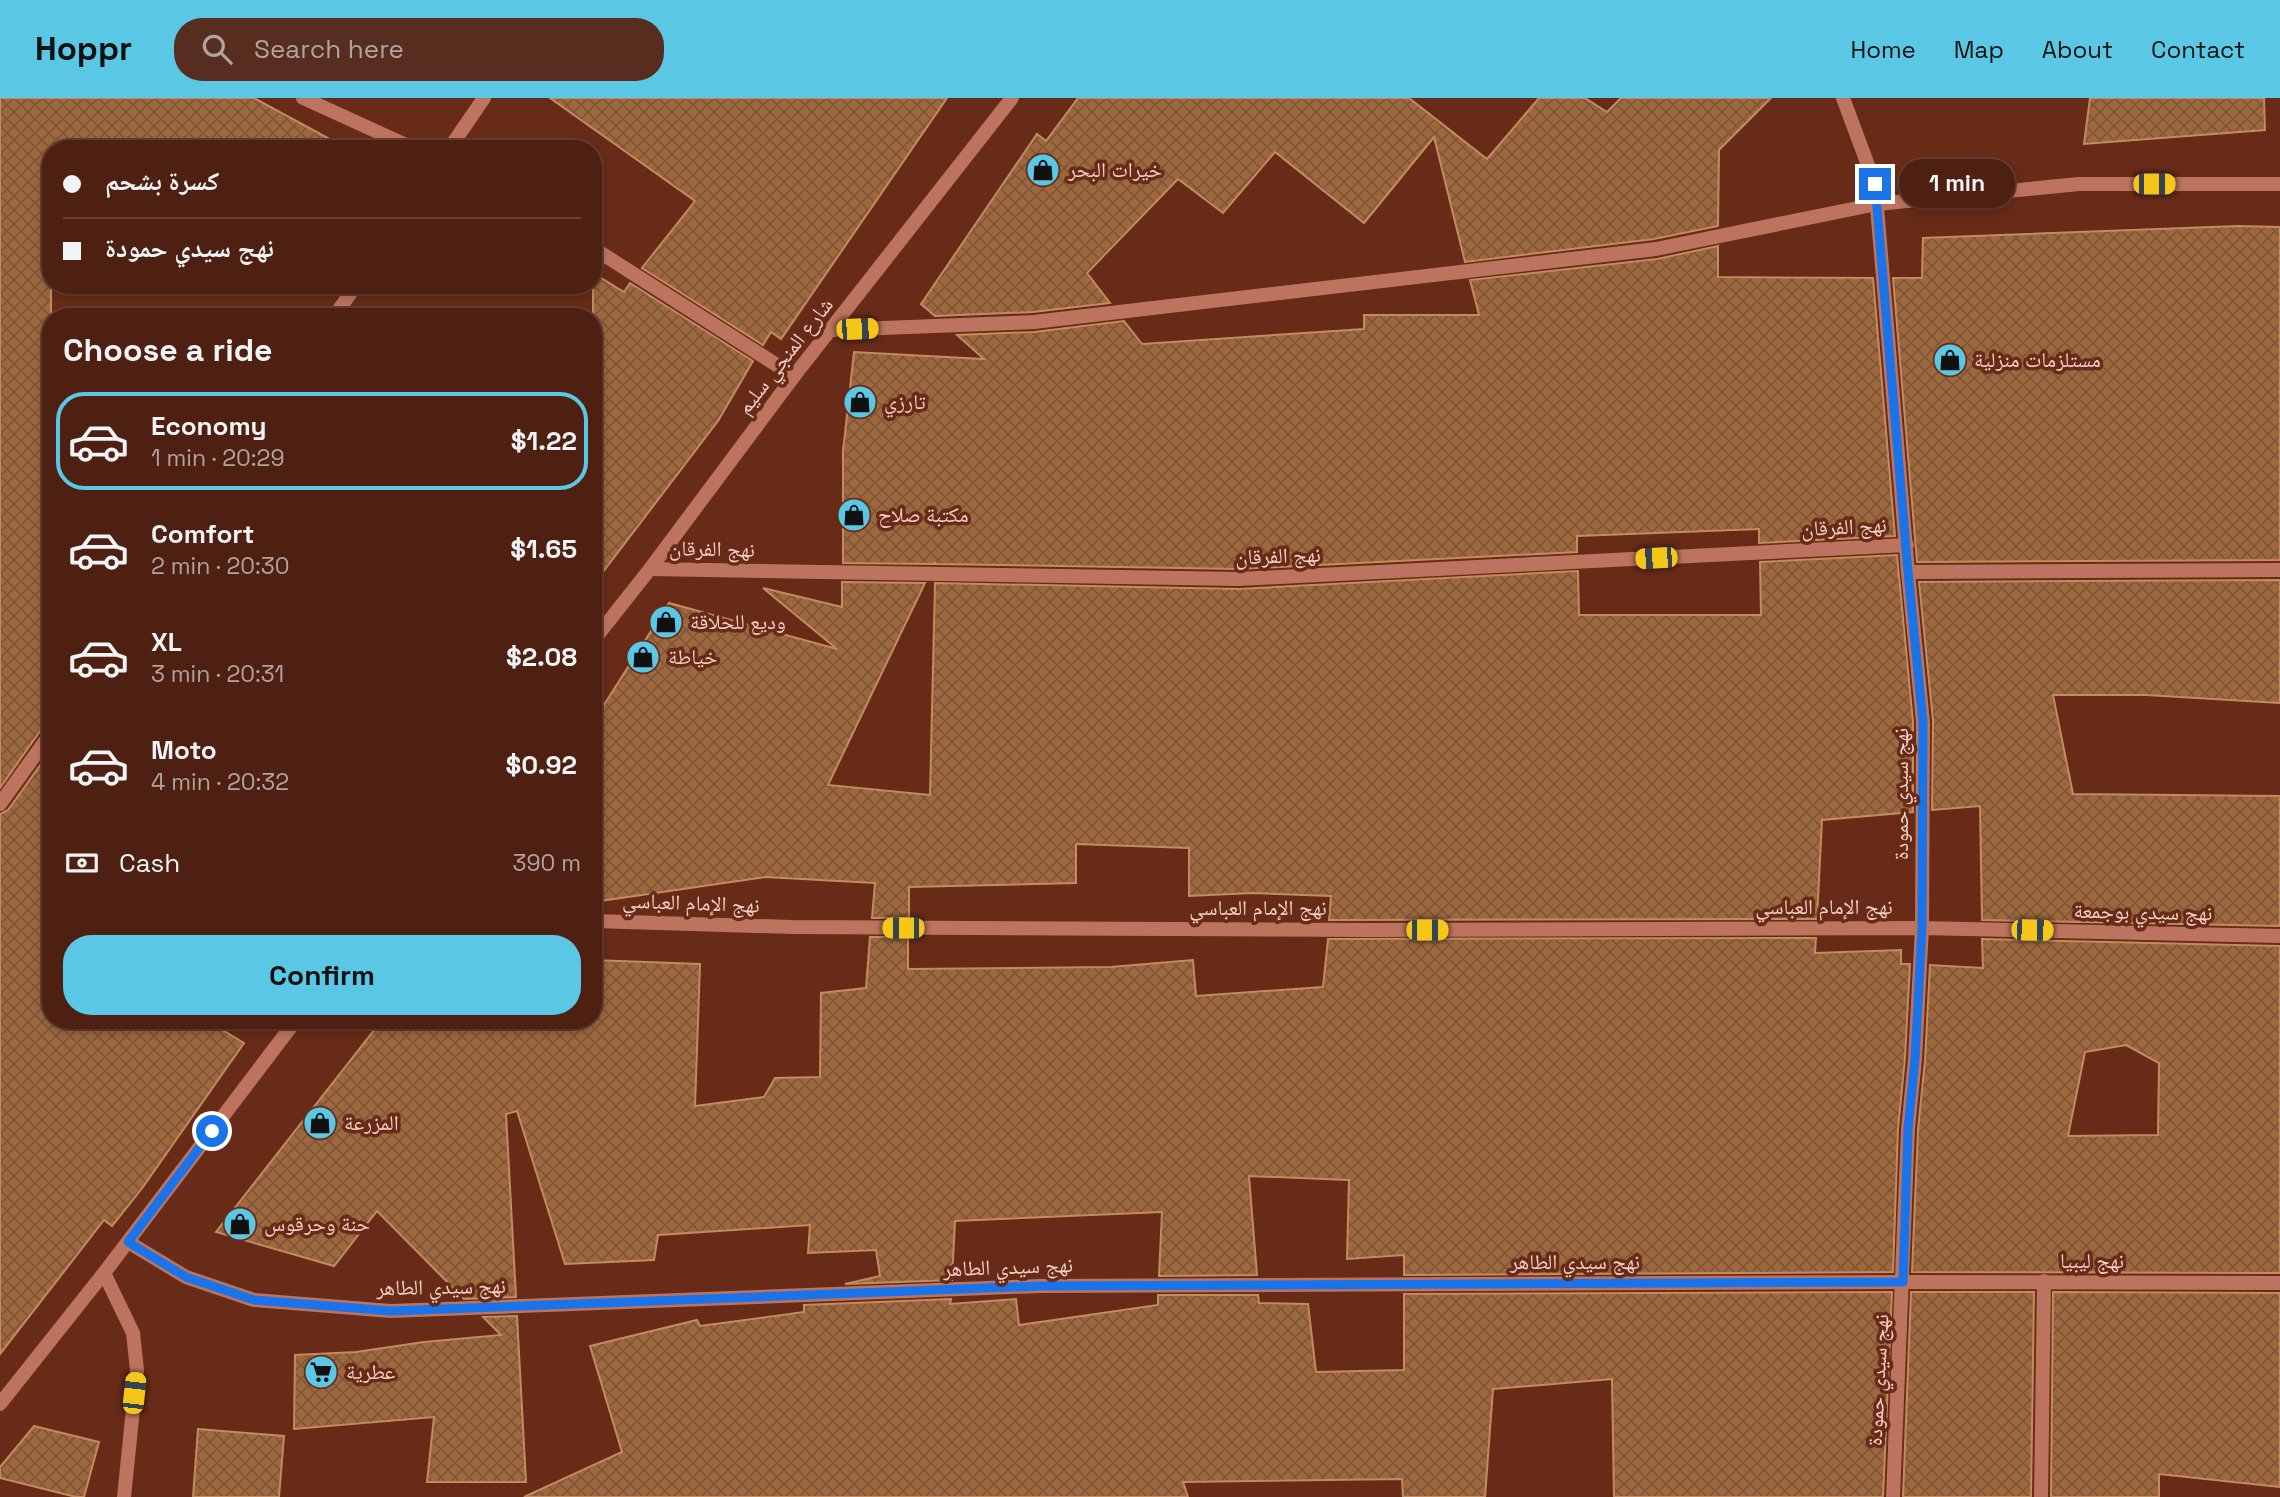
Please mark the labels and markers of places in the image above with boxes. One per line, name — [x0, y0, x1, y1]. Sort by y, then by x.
shop icon: خيرات البحر — [1024, 151, 1062, 189]
place label: خيرات البحر — [1067, 156, 1162, 183]
shop icon: مستلزمات منزلية — [1931, 341, 1969, 379]
place label: مستلزمات منزلية — [1974, 346, 2101, 373]
shop icon: تارزي — [841, 383, 879, 421]
place label: تارزي — [884, 388, 926, 418]
shop icon: مكتبة صلاح — [835, 496, 873, 534]
place label: مكتبة صلاح — [878, 501, 968, 528]
shop icon: وديع للحلاقة — [647, 603, 685, 641]
place label: وديع للحلاقة — [690, 608, 786, 635]
shop icon: خياطة — [624, 638, 662, 676]
place label: خياطة — [668, 643, 718, 670]
shop icon: المزرعة — [301, 1104, 339, 1142]
place label: المزرعة — [344, 1109, 399, 1136]
shop icon: حنة وحرقوس — [221, 1205, 259, 1243]
place label: حنة وحرقوس — [264, 1210, 370, 1237]
supermarket icon: عطرية — [302, 1353, 340, 1391]
place label: عطرية — [346, 1358, 395, 1385]

